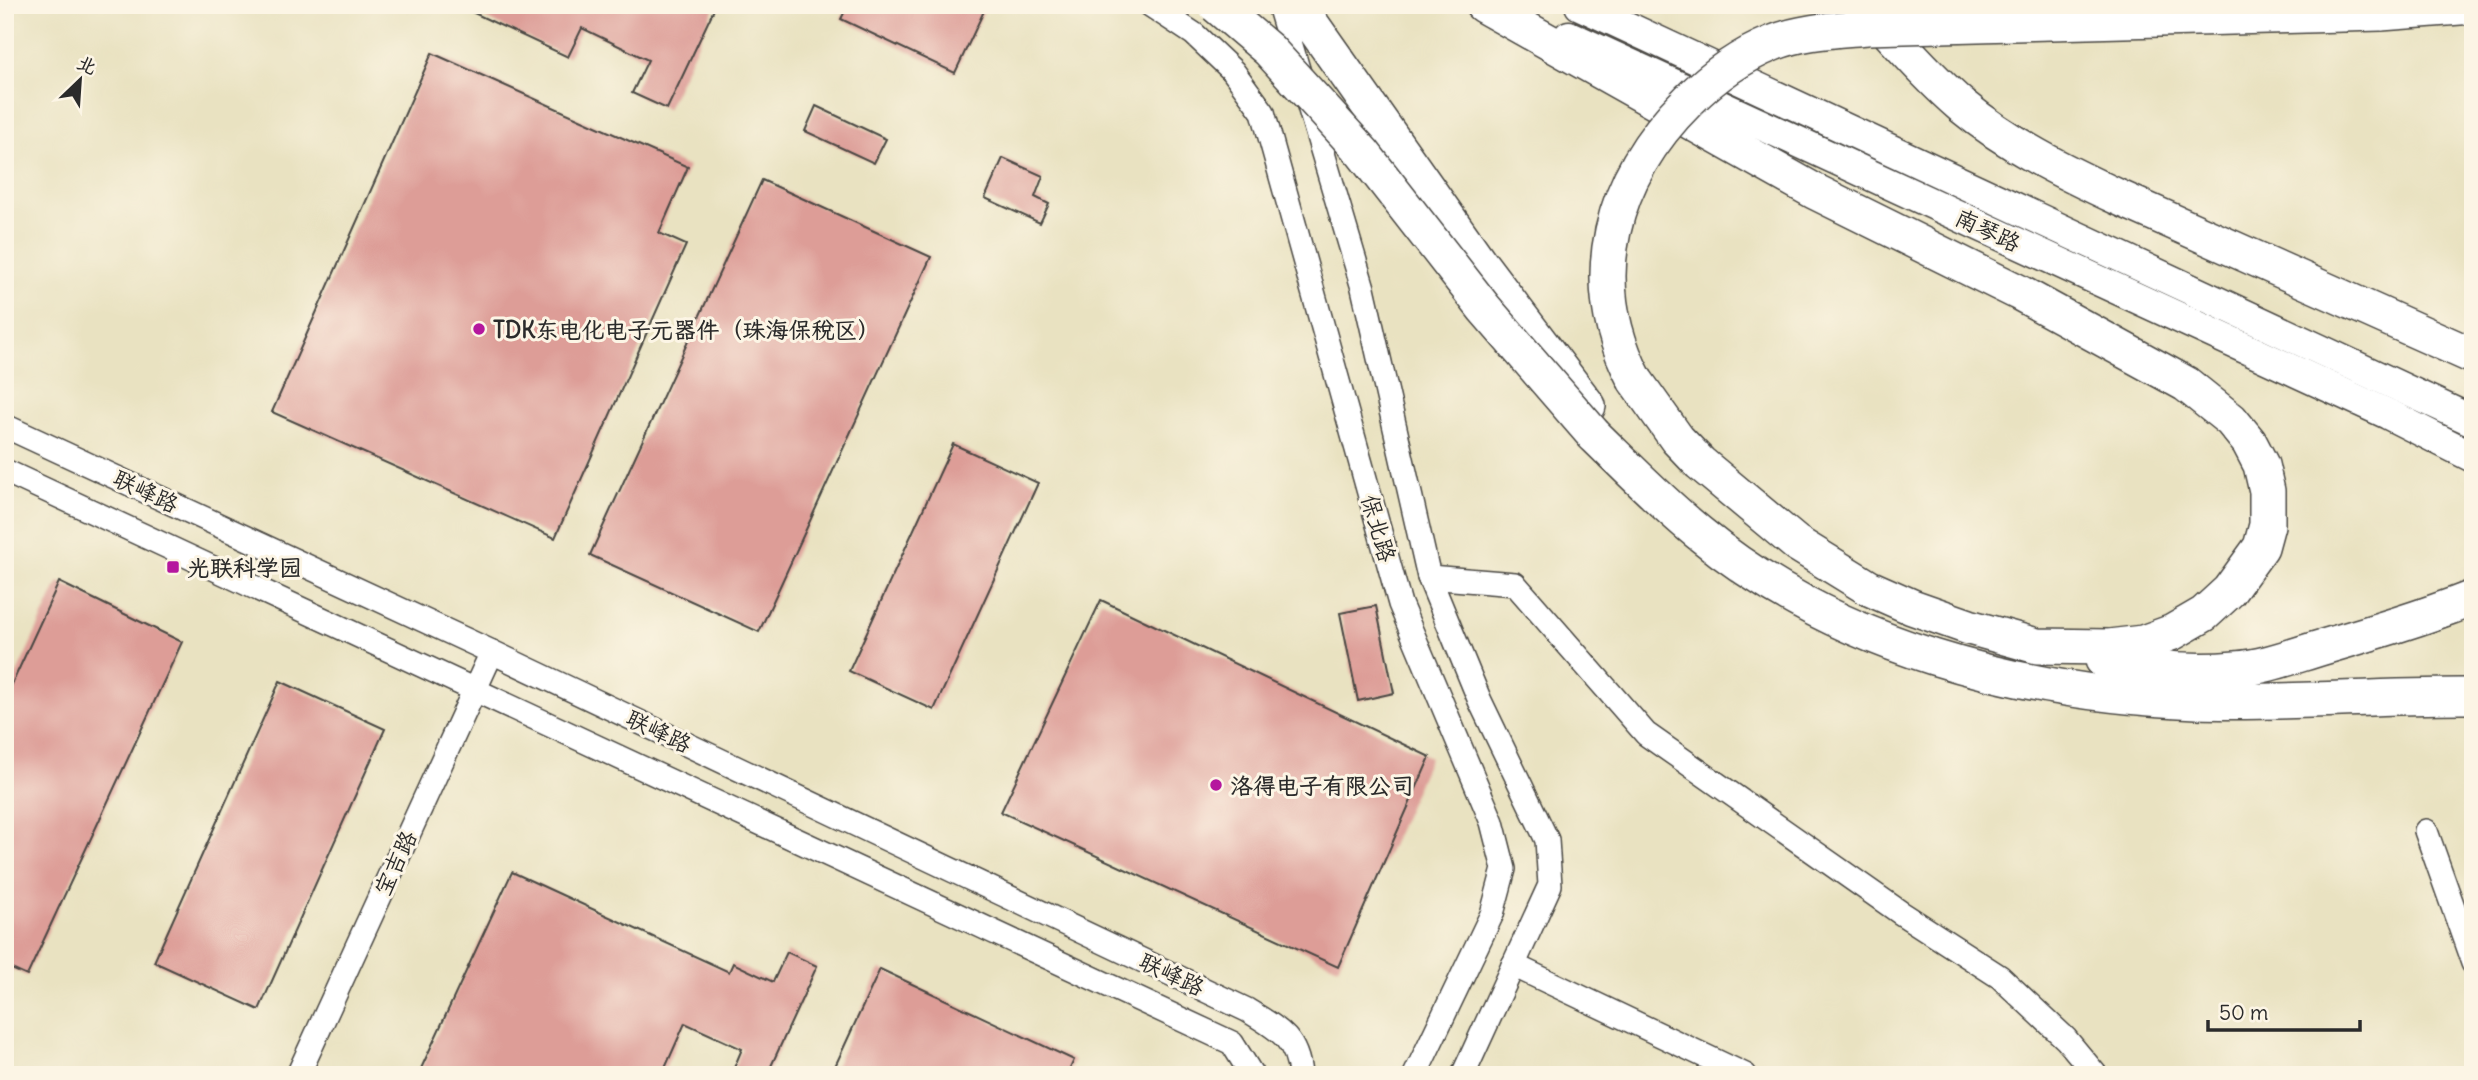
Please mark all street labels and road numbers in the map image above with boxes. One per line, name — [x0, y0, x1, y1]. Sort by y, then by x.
street label: 南琴路 — [1951, 202, 2025, 258]
street label: 联峰路 — [109, 463, 183, 519]
street label: 保北路 — [1356, 491, 1402, 565]
street label: 联峰路 — [622, 703, 696, 759]
street label: 宝吉路 — [367, 826, 423, 900]
street label: 联峰路 — [1135, 946, 1209, 1002]

